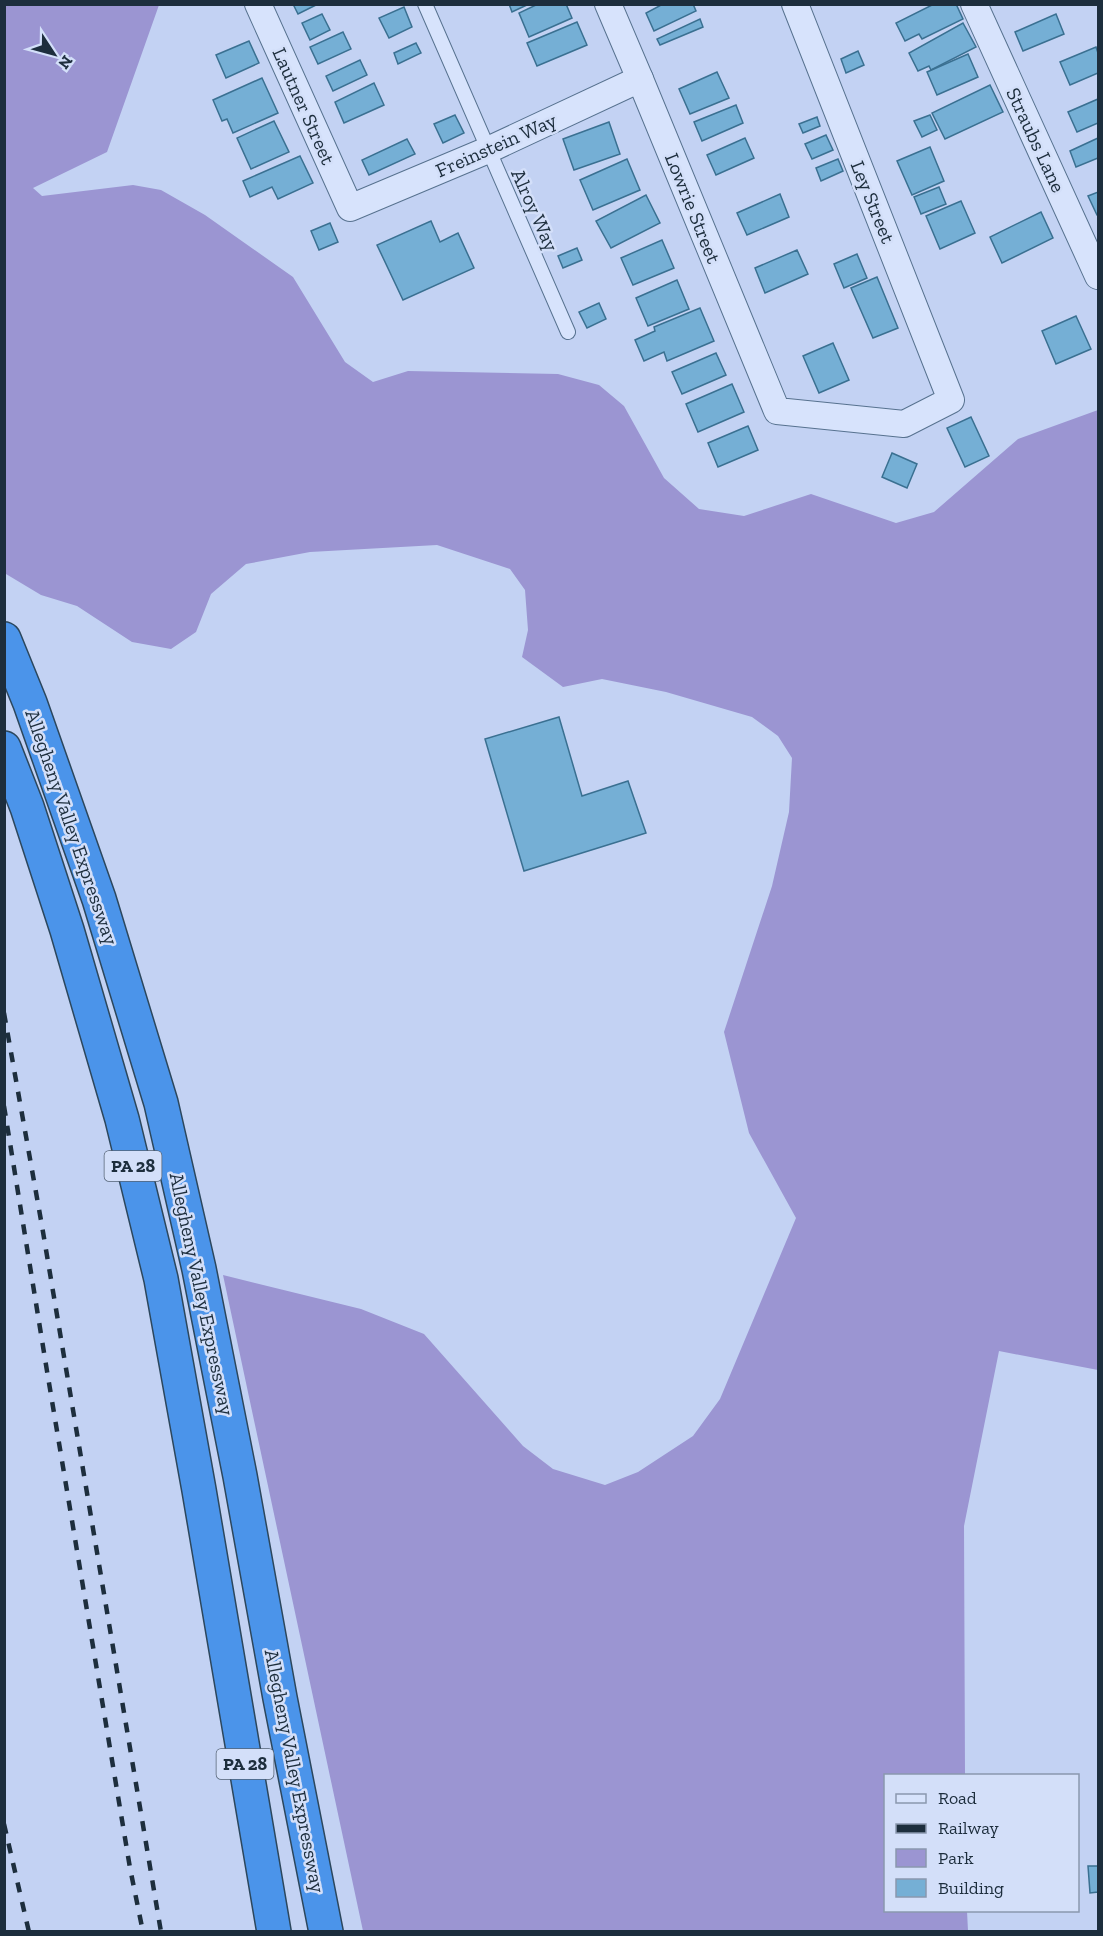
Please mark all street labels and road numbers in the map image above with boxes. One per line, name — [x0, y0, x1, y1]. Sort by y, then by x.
street label: Lautner Street — [268, 44, 341, 169]
street label: Straubs Lane — [1001, 84, 1071, 196]
street label: Freinstein Way — [432, 107, 561, 182]
street label: Lowrie Street — [660, 149, 726, 267]
street label: Ley Street — [846, 157, 901, 247]
street label: Alroy Way — [506, 165, 564, 256]
street label: Allegheny Valley Expressway — [20, 706, 124, 949]
road number: PA 28 — [104, 1151, 162, 1181]
street label: Allegheny Valley Expressway — [165, 1170, 240, 1418]
street label: Allegheny Valley Expressway — [260, 1647, 331, 1896]
road number: PA 28 — [216, 1749, 274, 1779]

